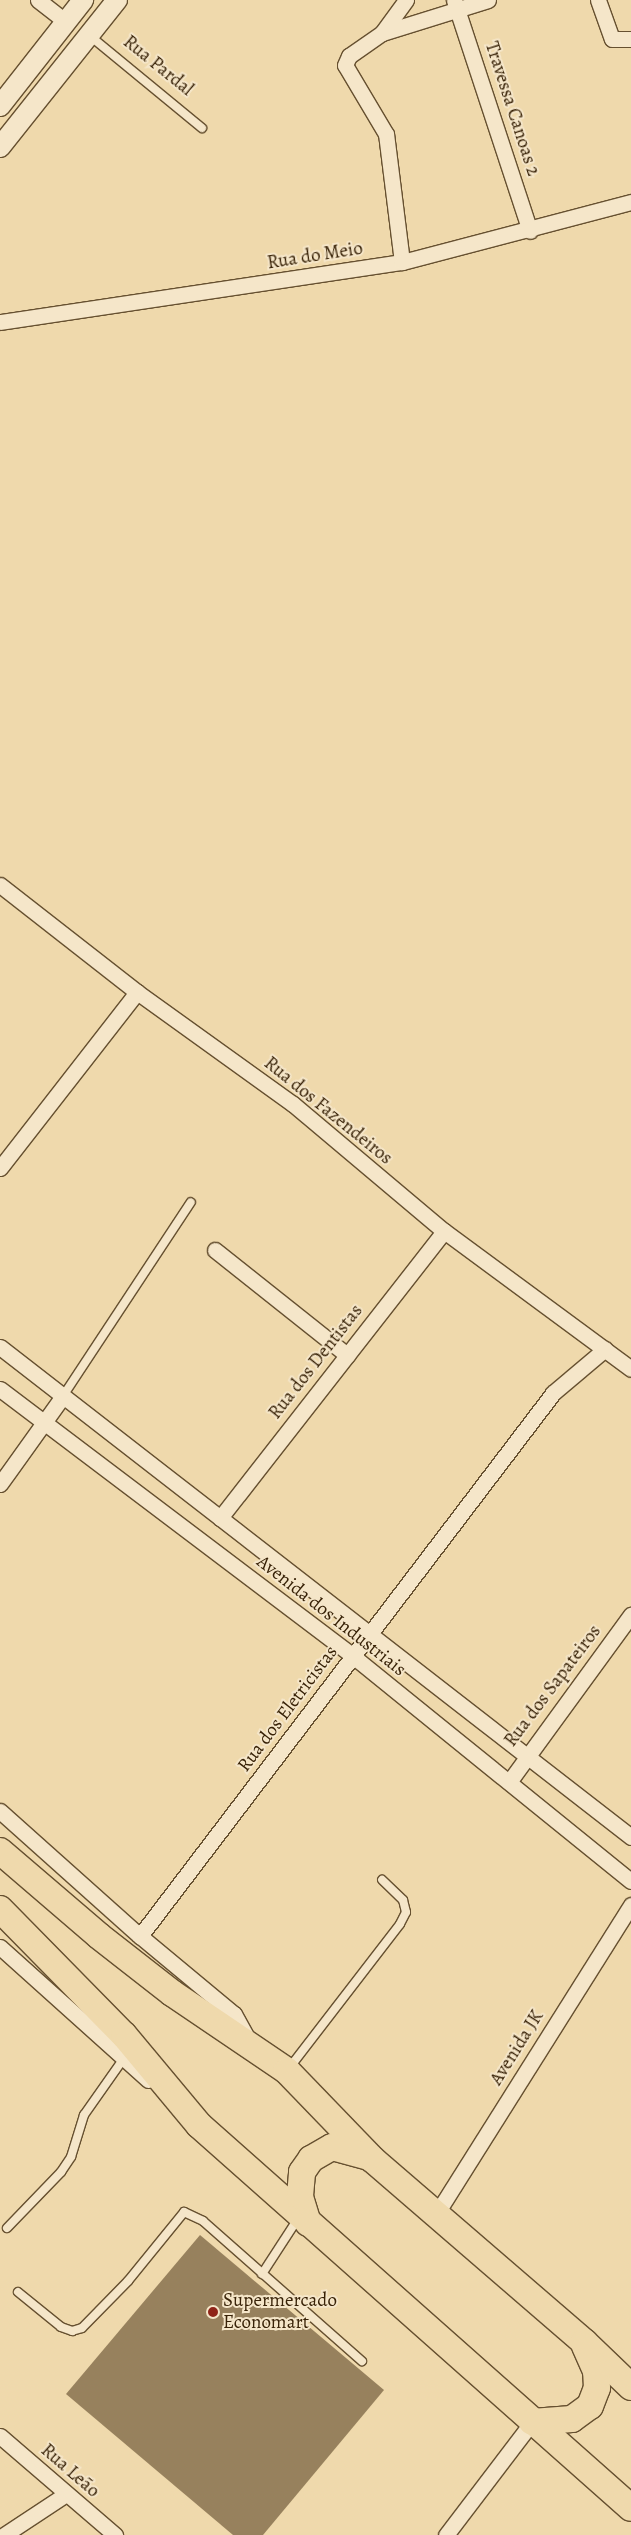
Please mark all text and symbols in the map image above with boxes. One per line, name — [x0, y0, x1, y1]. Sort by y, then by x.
street label: Rua Pardal — [118, 31, 198, 101]
street label: Travessa Canoas 2 — [480, 39, 544, 179]
street label: Rua do Meio — [266, 237, 364, 275]
street label: Rua dos Fazendeiros — [259, 1052, 397, 1170]
street label: Rua dos Dentistas — [264, 1300, 368, 1424]
street label: Avenida dos Industriais — [252, 1551, 410, 1681]
street label: Rua dos Sapateiros — [500, 1621, 606, 1751]
street label: Rua dos Eletricistas — [233, 1641, 343, 1777]
street label: Avenida JK — [485, 2006, 549, 2090]
place label: Supermercado Economart — [223, 2290, 337, 2334]
marker: Supermercado Economart — [207, 2306, 219, 2318]
street label: Rua Leão — [36, 2439, 104, 2503]

